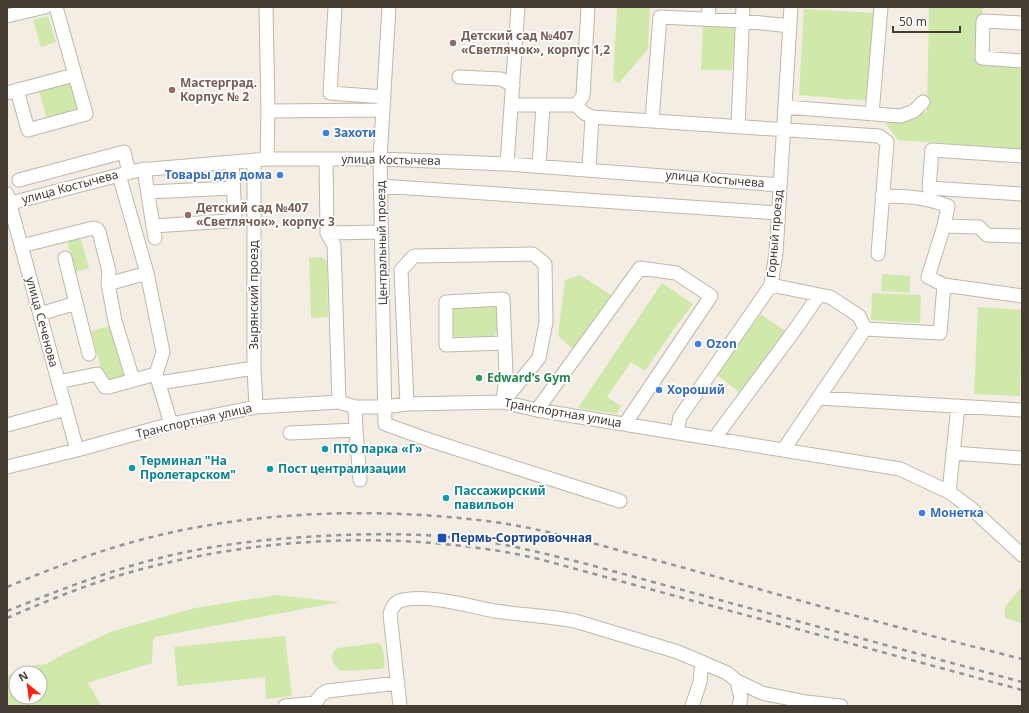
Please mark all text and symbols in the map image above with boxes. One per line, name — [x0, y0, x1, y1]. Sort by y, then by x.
scale bar — [893, 8, 960, 34]
text: 50 m — [899, 13, 927, 30]
place label: Детский сад №407 «Светлячок», корпус 1,2 — [461, 27, 610, 58]
marker: Детский сад №407 «Светлячок», корпус 1,2 — [448, 38, 458, 48]
place label: Мастерград. Корпус № 2 — [180, 74, 257, 105]
marker: Мастерград. Корпус № 2 — [167, 85, 177, 95]
place label: Захоти — [334, 124, 376, 141]
marker: Захоти — [321, 128, 331, 138]
street label: улица Костычева — [341, 150, 441, 169]
street label: улица Костычева — [20, 165, 120, 208]
place label: Товары для дома — [165, 166, 272, 183]
street label: улица Костычева — [665, 166, 765, 191]
marker: Товары для дома — [275, 170, 285, 180]
street label: Центральный проезд — [372, 180, 391, 305]
street label: Горный проезд — [762, 188, 787, 279]
place label: Детский сад №407 «Светлячок», корпус 3 — [196, 199, 335, 230]
marker: Детский сад №407 «Светлячок», корпус 3 — [183, 210, 193, 220]
street label: Зырянский проезд — [245, 240, 262, 350]
street label: улица Сеченова — [22, 275, 63, 369]
place label: Ozon — [706, 335, 737, 352]
marker: Ozon — [693, 339, 703, 349]
place label: Edward's Gym — [487, 369, 571, 386]
marker: Edward's Gym — [474, 373, 484, 383]
place label: Хороший — [667, 381, 725, 398]
marker: Хороший — [654, 385, 664, 395]
street label: Транспортная улица — [503, 394, 623, 431]
street label: Транспортная улица — [134, 399, 254, 442]
place label: ПТО парка «Г» — [333, 440, 422, 457]
marker: ПТО парка «Г» — [320, 444, 330, 454]
place label: Терминал "На Пролетарском" — [140, 452, 236, 483]
place label: Пост централизации — [278, 460, 406, 477]
marker: Терминал "На Пролетарском" — [127, 463, 137, 473]
marker: Пост централизации — [265, 464, 275, 474]
place label: Пассажирский павильон — [454, 482, 546, 513]
marker: Пассажирский павильон — [441, 493, 451, 503]
place label: Монетка — [930, 504, 984, 521]
marker: Монетка — [917, 508, 927, 518]
place label: Пермь-Сортировочная — [451, 529, 592, 546]
marker: Пермь-Сортировочная — [436, 532, 448, 544]
north arrow — [8, 665, 48, 705]
text: N — [15, 667, 30, 685]

